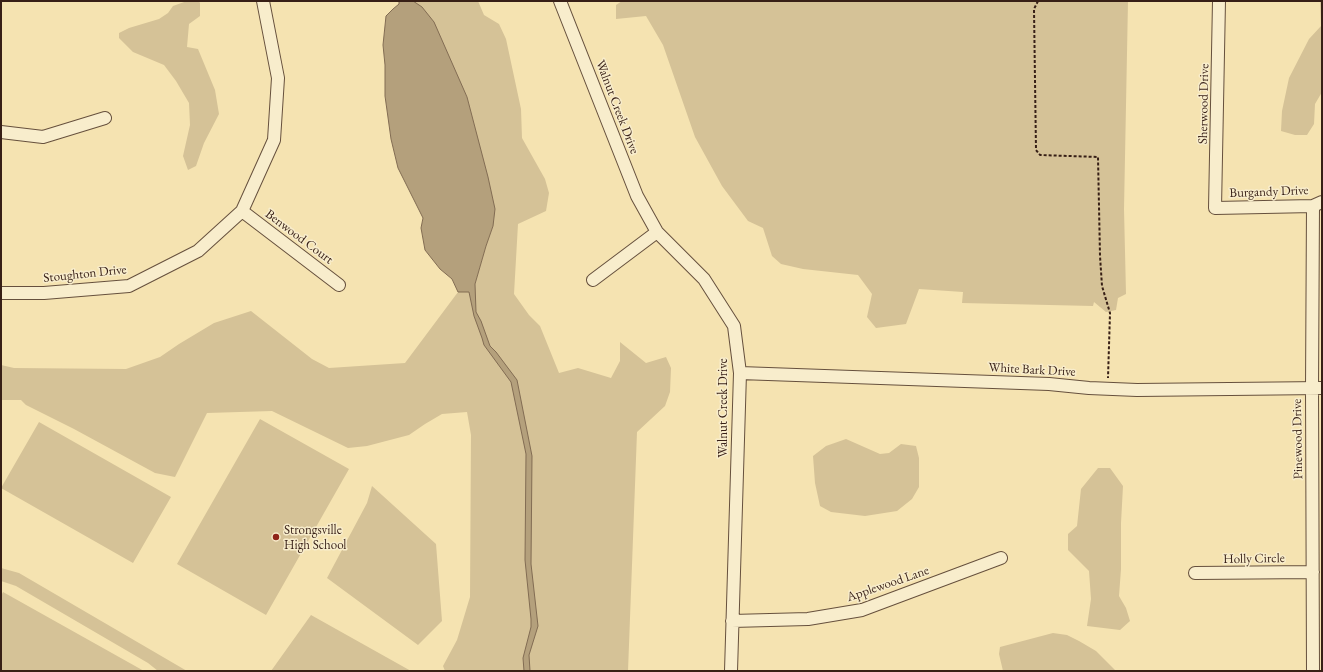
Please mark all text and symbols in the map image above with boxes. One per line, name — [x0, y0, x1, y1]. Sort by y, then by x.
street label: Walnut Creek Drive — [592, 58, 642, 156]
street label: Sherwood Drive — [1195, 64, 1213, 144]
street label: Burgandy Drive — [1229, 183, 1309, 201]
street label: Benwood Court — [262, 206, 336, 268]
street label: Stoughton Drive — [43, 262, 127, 286]
street label: Walnut Creek Drive — [715, 358, 731, 458]
street label: White Bark Drive — [988, 360, 1076, 380]
street label: Pinewood Drive — [1289, 399, 1307, 479]
place label: Strongsville High School — [284, 522, 346, 553]
marker: Strongsville High School — [271, 532, 281, 542]
street label: Holly Circle — [1223, 551, 1285, 567]
street label: Applewood Lane — [845, 563, 931, 605]

